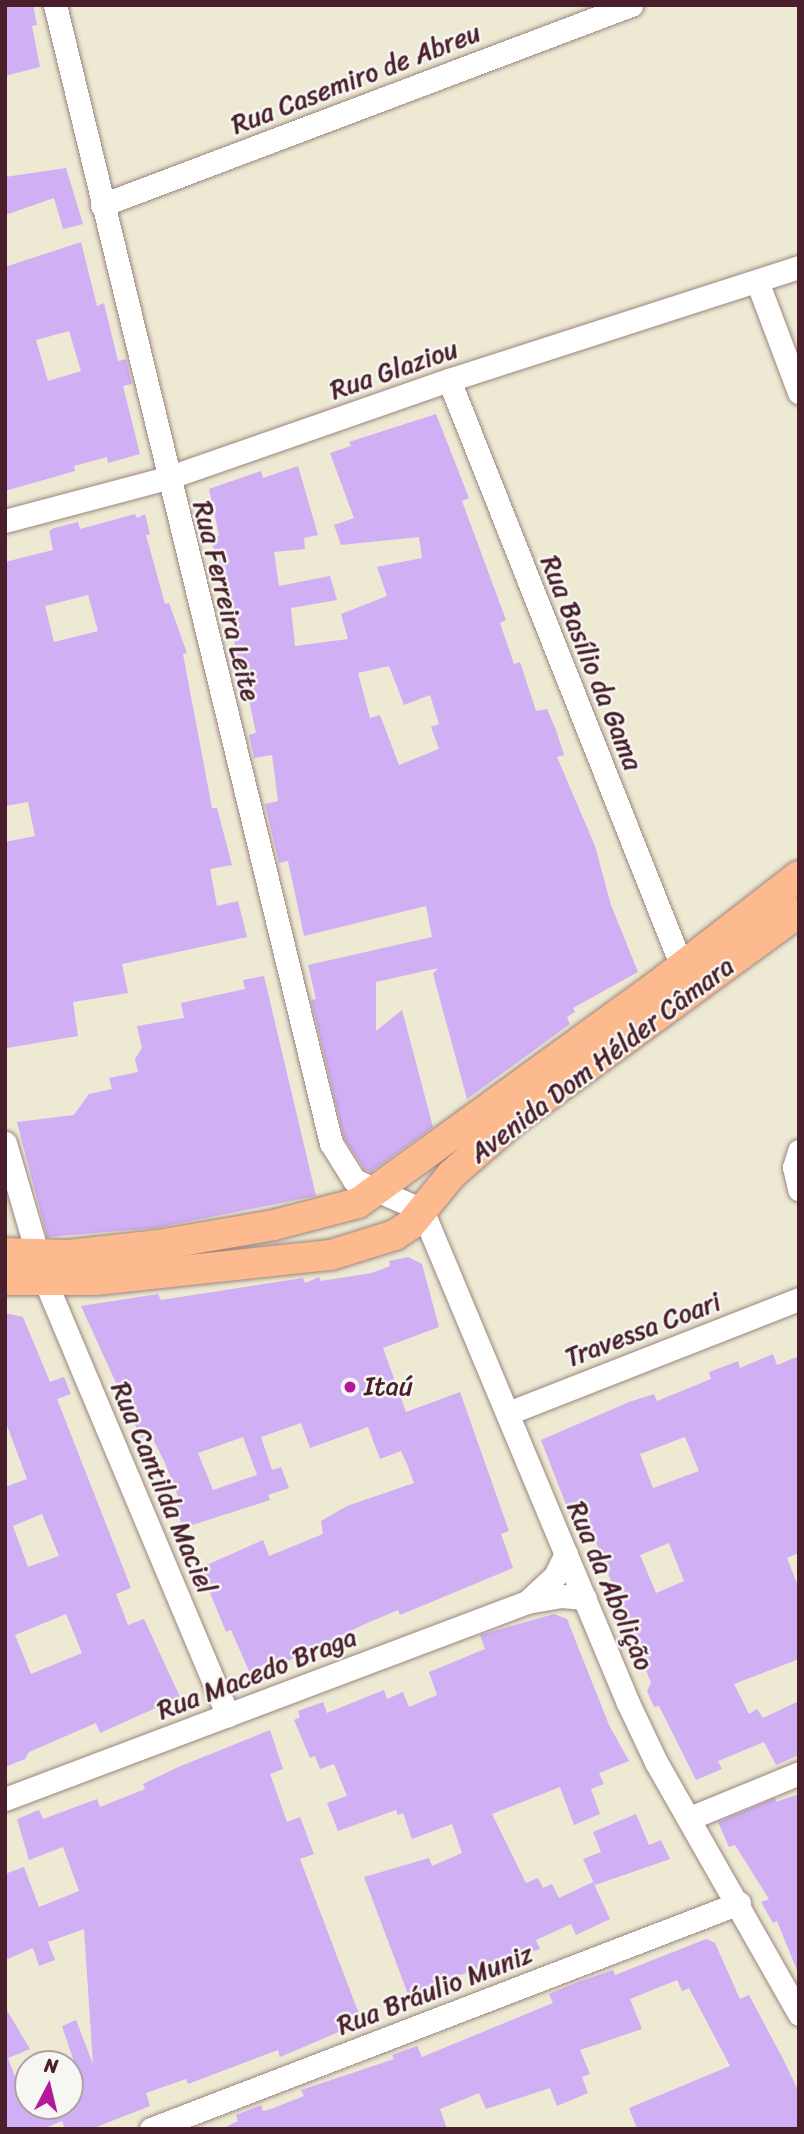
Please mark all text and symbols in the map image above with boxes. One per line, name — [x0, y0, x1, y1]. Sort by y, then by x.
street label: Rua Casemiro de Abreu — [227, 17, 485, 141]
street label: Rua Glaziou — [326, 334, 462, 406]
street label: Rua Ferreira Leite — [186, 497, 266, 705]
street label: Rua Basílio da Gama — [534, 551, 648, 775]
street label: Avenida Dom Hélder Câmara — [464, 951, 740, 1169]
street label: Travessa Coari — [561, 1286, 725, 1374]
place label: Itaú — [364, 1371, 413, 1403]
street label: Rua Cantilda Maciel — [104, 1378, 222, 1598]
marker: Itaú — [342, 1379, 358, 1395]
street label: Rua da Abolição — [560, 1497, 660, 1675]
street label: Rua Macedo Braga — [153, 1622, 361, 1726]
street label: Rua Bráulio Muniz — [333, 1938, 537, 2042]
text: N — [43, 2048, 60, 2083]
north arrow — [14, 2050, 84, 2120]

